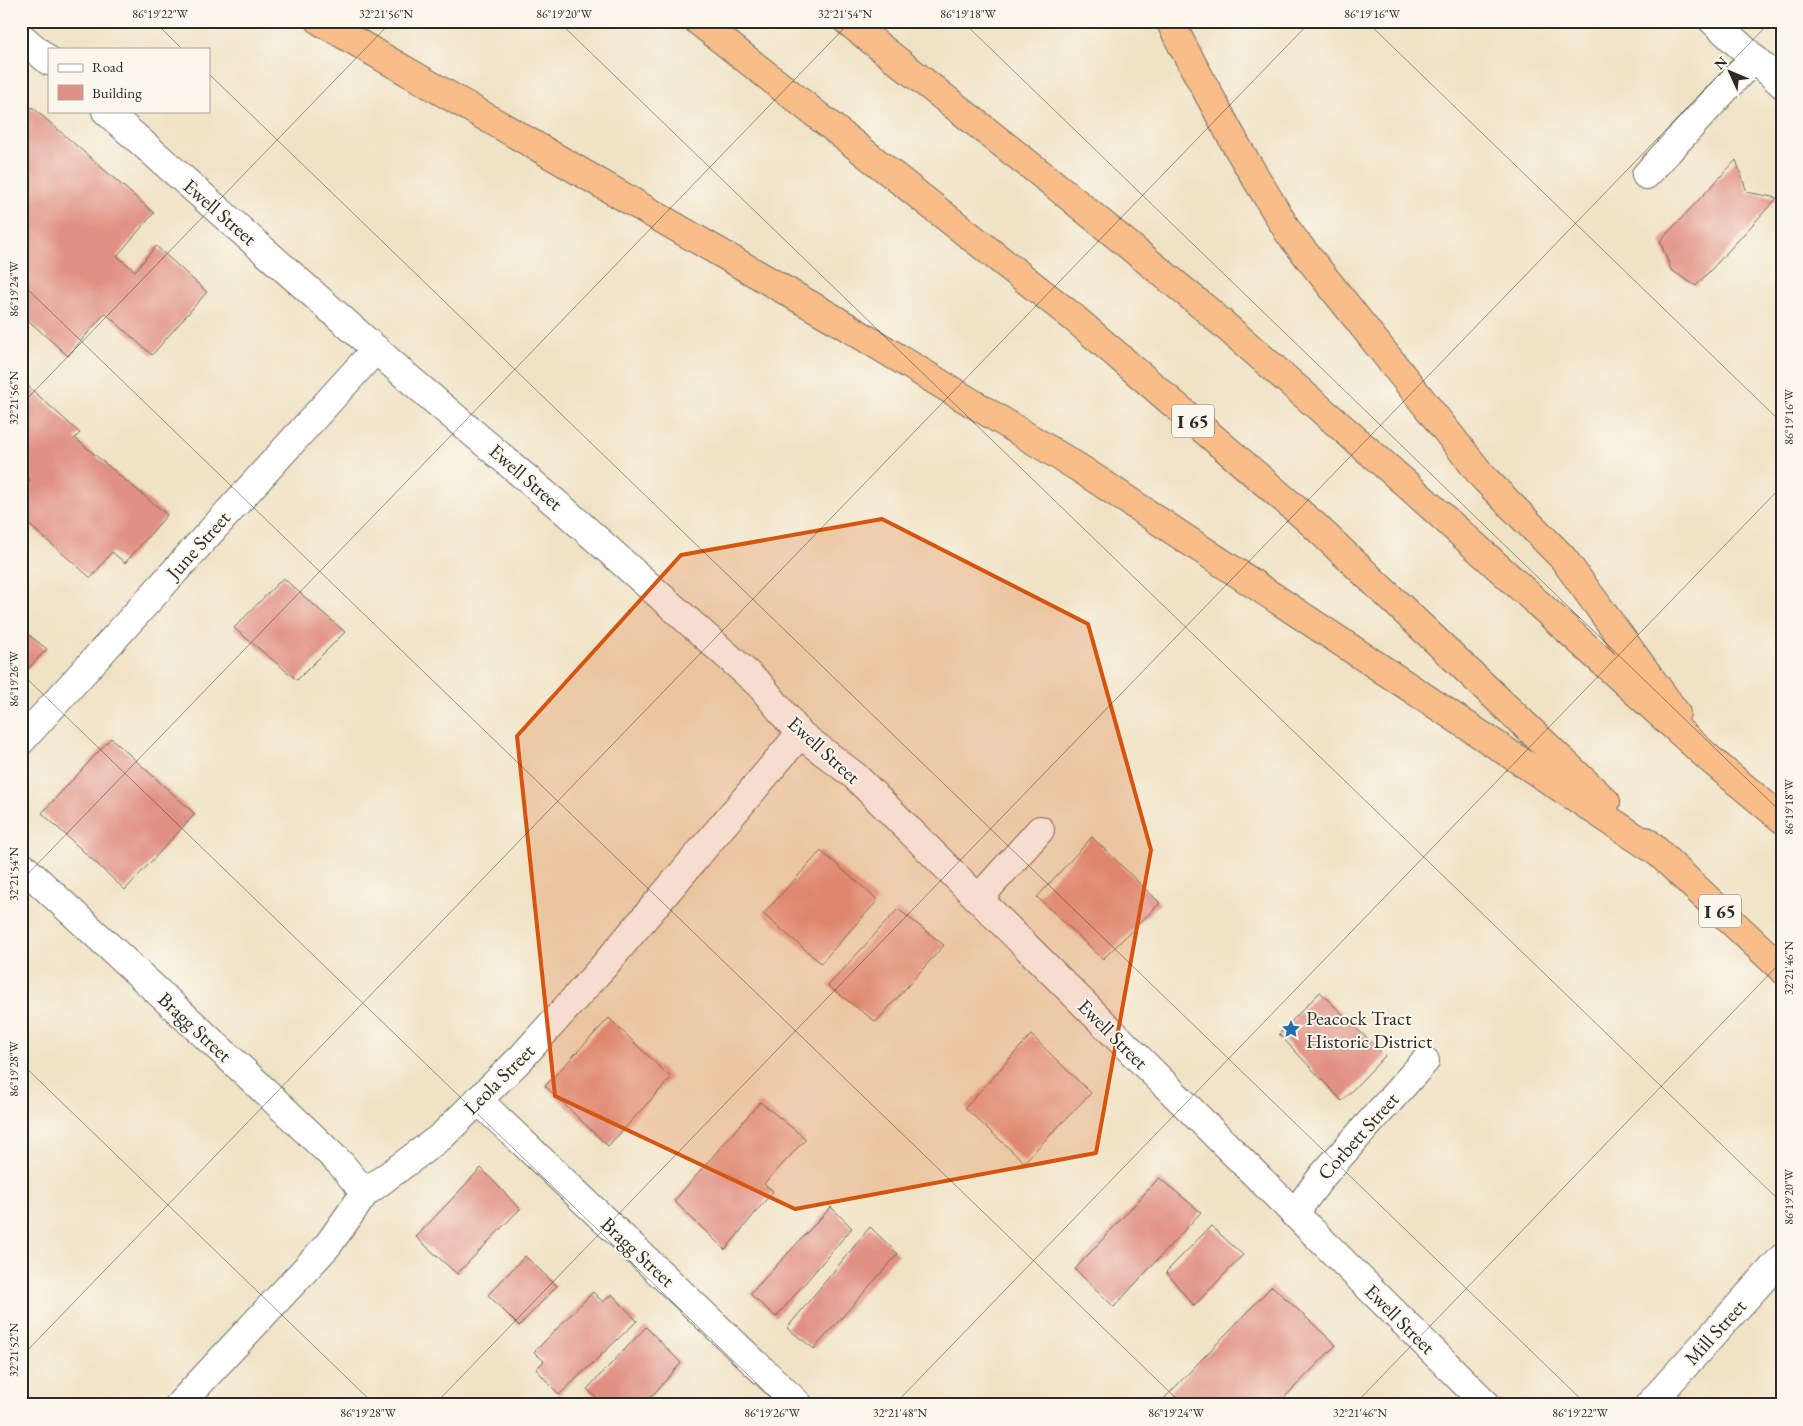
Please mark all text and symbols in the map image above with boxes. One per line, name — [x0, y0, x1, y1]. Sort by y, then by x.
text: 86°19'22"W — [132, 6, 189, 22]
text: 32°21'56"N — [359, 6, 413, 22]
text: 86°19'20"W — [536, 6, 593, 22]
text: 32°21'54"N — [818, 6, 872, 22]
text: 86°19'18"W — [940, 6, 997, 22]
text: 86°19'16"W — [1344, 6, 1401, 22]
legend — [48, 48, 210, 112]
north arrow — [1706, 48, 1756, 98]
text: N — [1710, 52, 1732, 73]
text: Road — [92, 57, 124, 76]
text: Building — [92, 83, 142, 102]
street label: Ewell Street — [178, 173, 263, 252]
text: 86°19'24"W — [6, 260, 22, 317]
text: 32°21'56"N — [6, 371, 22, 425]
text: 86°19'16"W — [1781, 388, 1797, 445]
road number: I 65 — [1172, 404, 1214, 438]
street label: Ewell Street — [484, 438, 569, 517]
street label: June Street — [159, 505, 236, 586]
text: 86°19'26"W — [6, 650, 22, 707]
street label: Ewell Street — [782, 710, 866, 790]
text: 86°19'18"W — [1781, 778, 1797, 835]
text: 32°21'54"N — [6, 847, 22, 901]
road number: I 65 — [1699, 894, 1741, 928]
text: 32°21'46"N — [1781, 941, 1797, 995]
street label: Bragg Street — [153, 986, 238, 1068]
street label: Ewell Street — [1072, 993, 1154, 1075]
place label: Peacock Tract Historic District — [1306, 1005, 1433, 1054]
place icon: Peacock Tract Historic District — [1280, 1018, 1302, 1040]
street label: Leola Street — [458, 1038, 540, 1120]
text: 86°19'28"W — [6, 1040, 22, 1097]
street label: Corbett Street — [1312, 1086, 1405, 1185]
text: 86°19'20"W — [1781, 1168, 1797, 1225]
street label: Bragg Street — [596, 1211, 681, 1293]
street label: Ewell Street — [1359, 1278, 1441, 1360]
street label: Mill Street — [1678, 1293, 1752, 1371]
text: 32°21'52"N — [6, 1323, 22, 1377]
text: 86°19'28"W — [340, 1405, 397, 1421]
text: 86°19'26"W — [744, 1405, 801, 1421]
text: 32°21'48"N — [873, 1405, 927, 1421]
text: 86°19'24"W — [1148, 1405, 1205, 1421]
text: 32°21'46"N — [1333, 1405, 1387, 1421]
text: 86°19'22"W — [1552, 1405, 1609, 1421]

